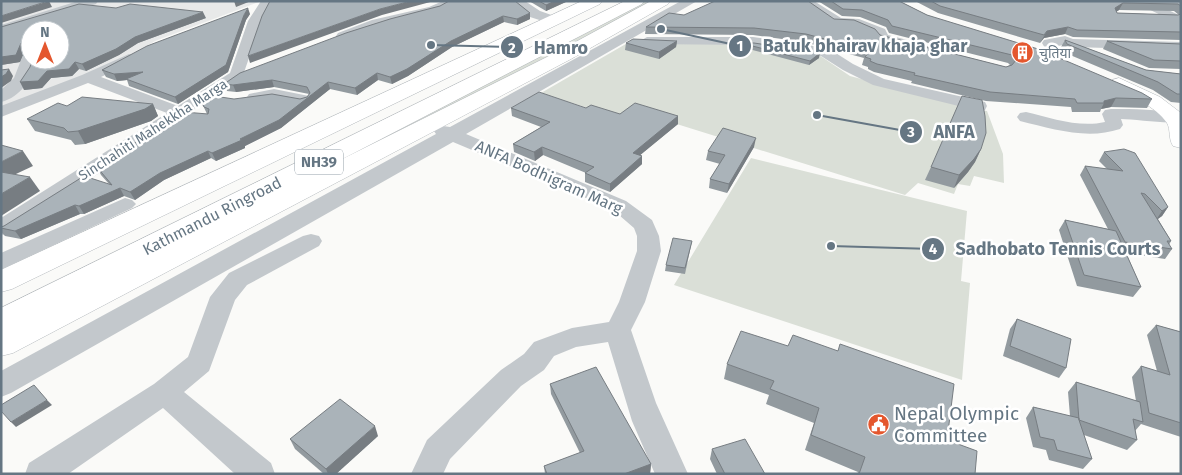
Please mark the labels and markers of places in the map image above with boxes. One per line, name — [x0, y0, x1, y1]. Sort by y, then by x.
callout: Batuk bhairav khaja ghar — [728, 30, 978, 63]
callout: Hamro — [499, 31, 598, 64]
building icon: चुतिया — [1011, 41, 1035, 65]
place label: चुतिया — [1039, 45, 1072, 63]
callout: ANFA — [899, 115, 985, 148]
callout: Sadhobato Tennis Courts — [920, 233, 1170, 266]
place label: Nepal Olympic Committee — [894, 402, 1019, 447]
public building icon: Nepal Olympic Committee — [866, 412, 890, 436]

